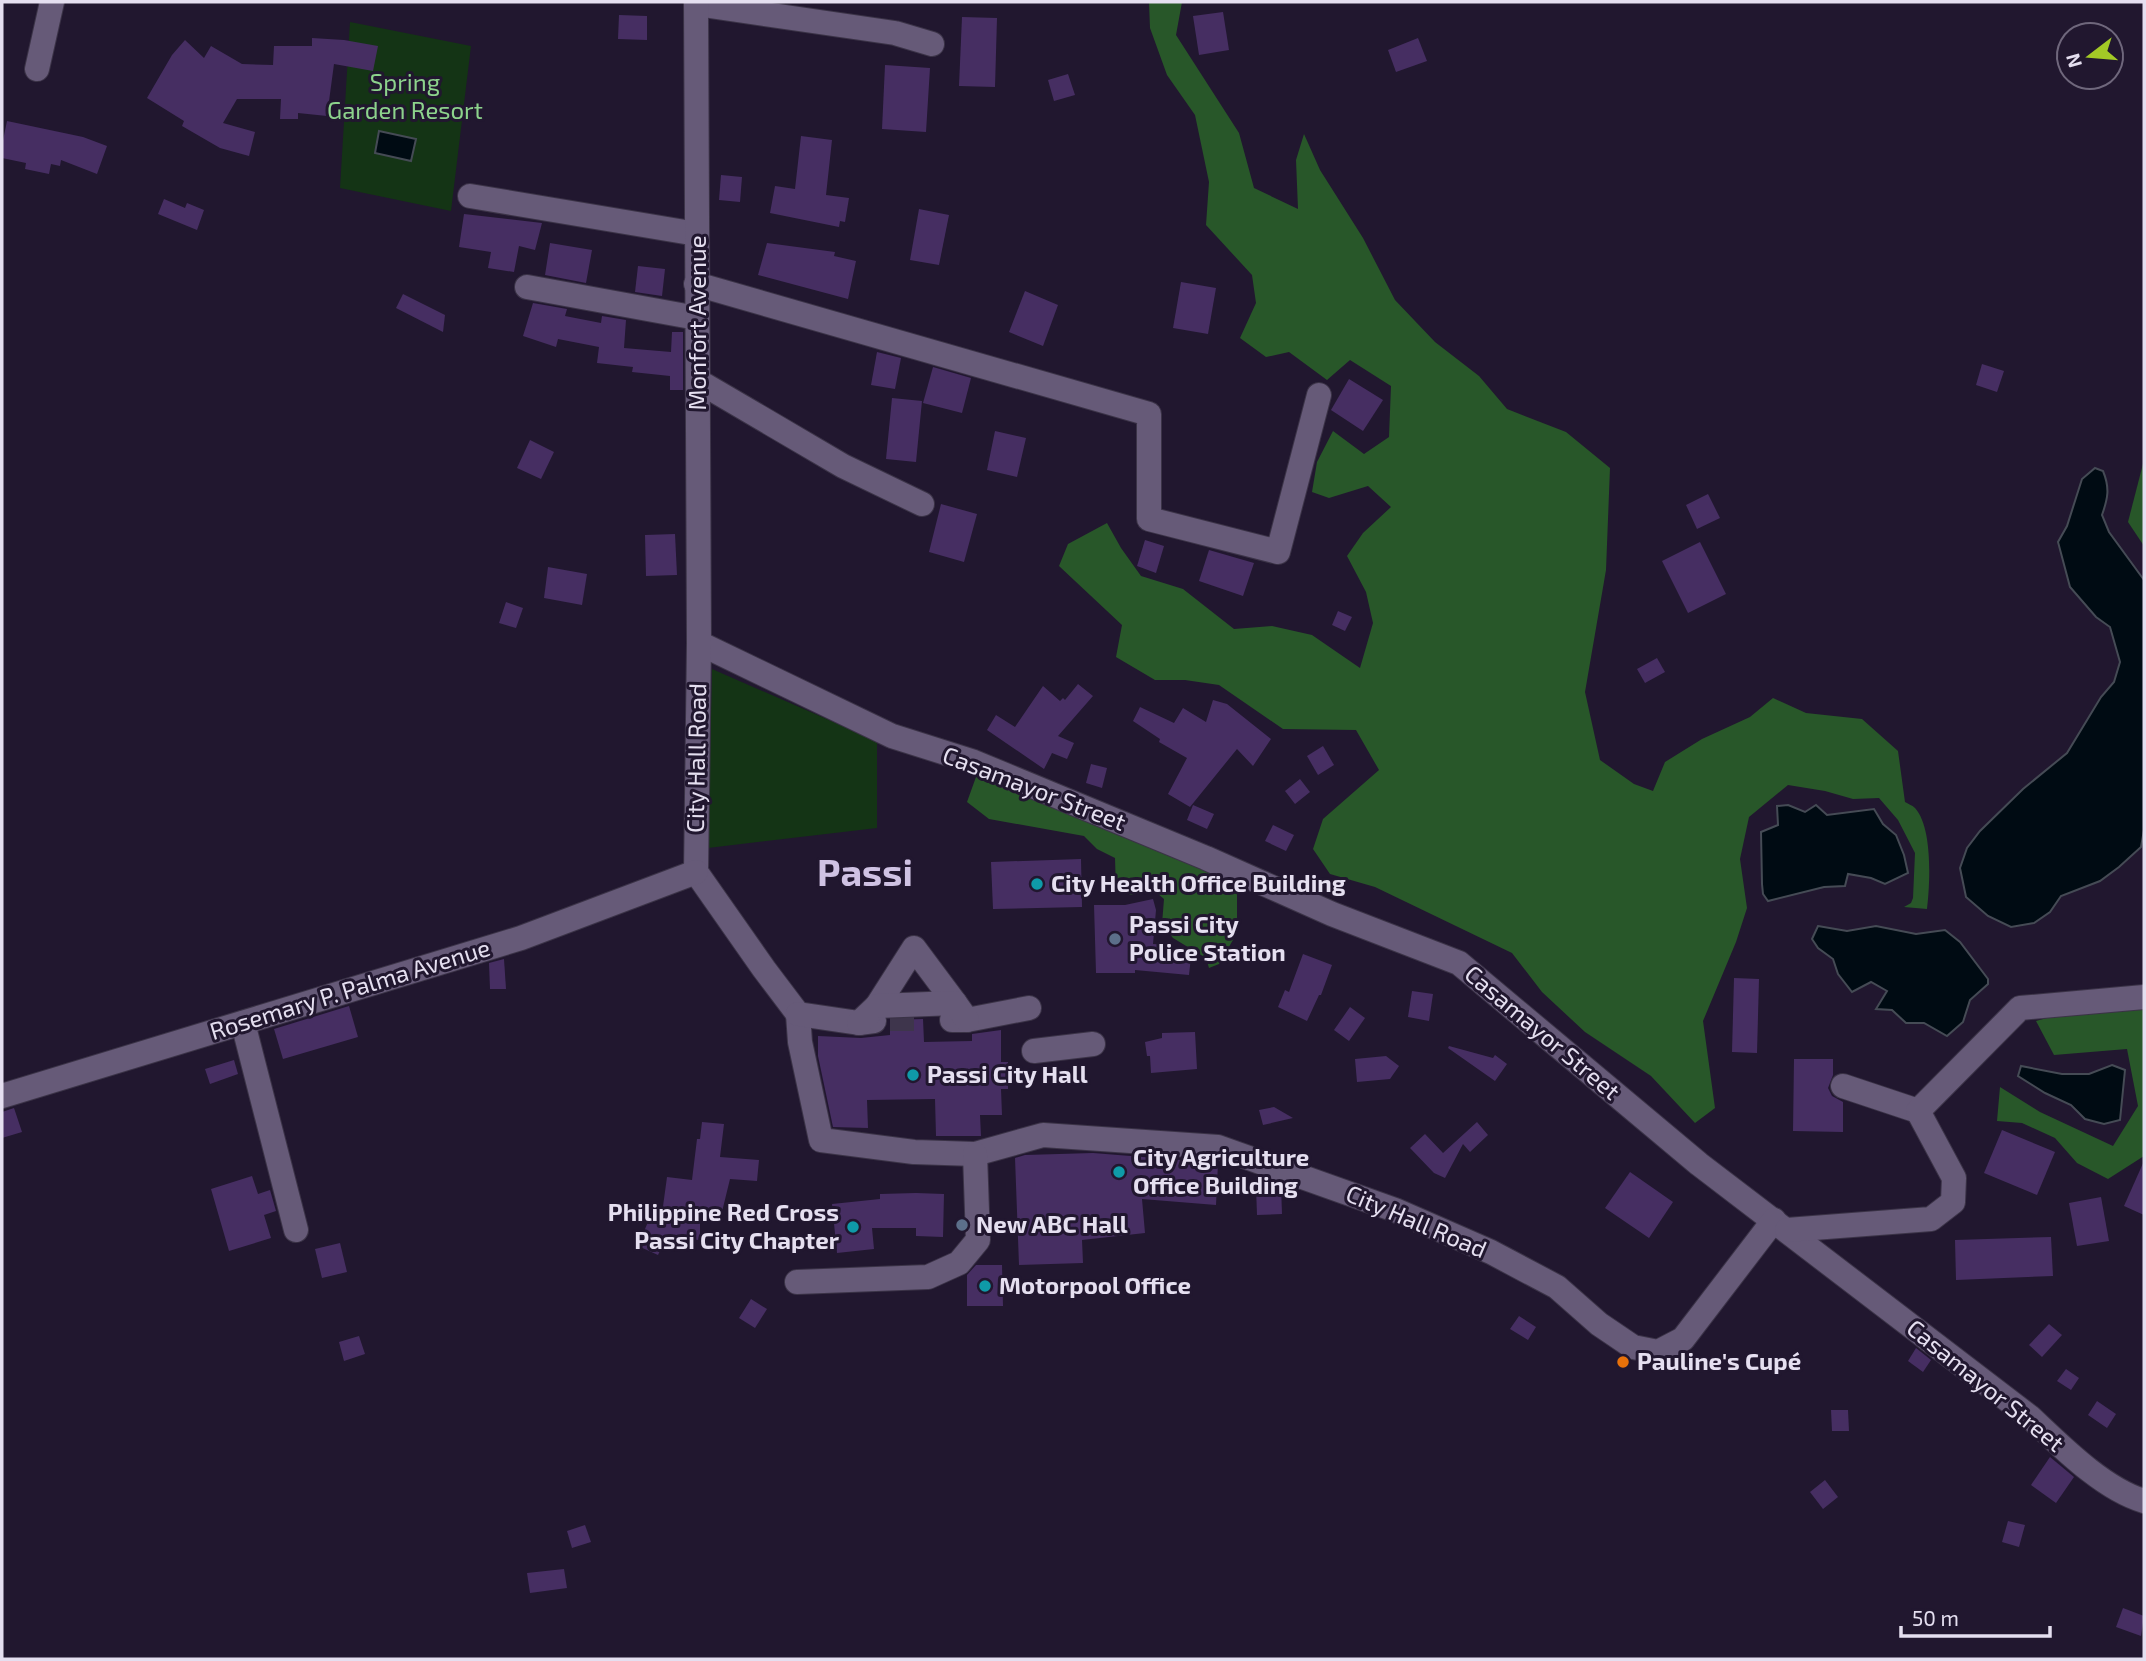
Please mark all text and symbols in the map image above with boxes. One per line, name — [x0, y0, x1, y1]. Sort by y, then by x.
north arrow — [2055, 21, 2125, 91]
text: N — [2060, 51, 2086, 71]
park label: Spring Garden Resort — [327, 67, 483, 124]
street label: Monfort Avenue — [682, 235, 711, 411]
street label: City Hall Road — [680, 683, 711, 833]
street label: Casamayor Street — [939, 739, 1130, 836]
district label: Passi — [817, 848, 913, 894]
place label: City Health Office Building — [1051, 868, 1346, 897]
marker: City Health Office Building — [1029, 876, 1045, 892]
place label: Passi City Police Station — [1129, 909, 1286, 966]
marker: Passi City Police Station — [1107, 931, 1123, 947]
street label: Rosemary P. Palma Avenue — [206, 932, 493, 1045]
street label: Casamayor Street — [1459, 958, 1627, 1105]
place label: Passi City Hall — [927, 1059, 1088, 1088]
marker: Passi City Hall — [905, 1067, 921, 1083]
place label: City Agriculture Office Building — [1133, 1142, 1309, 1199]
marker: City Agriculture Office Building — [1111, 1164, 1127, 1180]
street label: City Hall Road — [1342, 1178, 1491, 1263]
place label: Philippine Red Cross Passi City Chapter — [608, 1197, 840, 1254]
place label: New ABC Hall — [976, 1209, 1128, 1238]
marker: New ABC Hall — [954, 1217, 970, 1233]
marker: Philippine Red Cross Passi City Chapter — [845, 1219, 861, 1235]
place label: Motorpool Office — [999, 1270, 1191, 1299]
marker: Motorpool Office — [977, 1278, 993, 1294]
street label: Casamayor Street — [1902, 1313, 2070, 1457]
place label: Pauline's Cupé — [1637, 1346, 1801, 1375]
marker: Pauline's Cupé — [1615, 1354, 1631, 1370]
scale bar — [1901, 1594, 2050, 1638]
text: 50 m — [1912, 1605, 1959, 1630]

